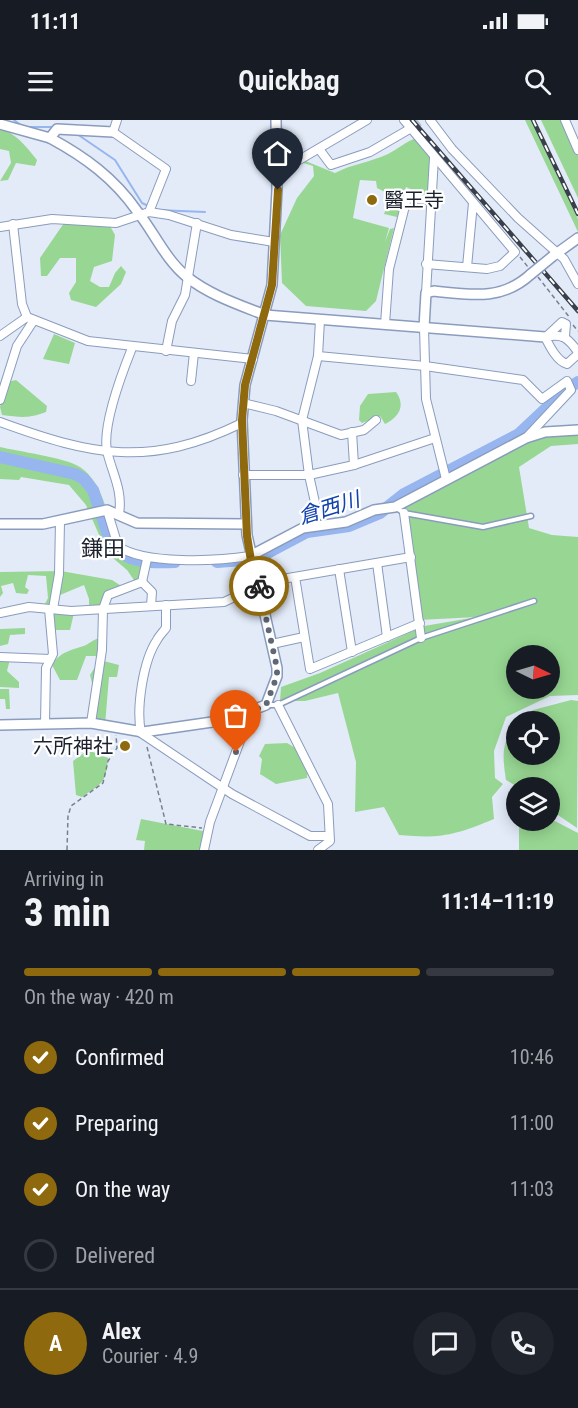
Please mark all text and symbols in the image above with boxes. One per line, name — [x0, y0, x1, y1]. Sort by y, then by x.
text: 11:11 — [30, 9, 81, 34]
icon: menu — [24, 65, 57, 98]
text: Quickbag — [238, 65, 340, 97]
icon: search — [521, 65, 554, 98]
pin — [252, 128, 303, 190]
icon: home — [261, 137, 294, 170]
place label: 醫王寺 — [384, 188, 444, 212]
marker: 醫王寺 — [365, 193, 379, 207]
water label: 倉西川 — [295, 487, 365, 529]
district label: 鎌田 — [81, 536, 125, 561]
courier — [229, 556, 289, 616]
icon: bike — [243, 570, 276, 603]
north arrow — [506, 645, 560, 699]
map controls — [506, 645, 560, 831]
pin — [210, 690, 261, 752]
icon: bag — [219, 699, 252, 732]
button: locate — [506, 711, 560, 765]
place label: 六所神社 — [33, 734, 113, 758]
marker: 六所神社 — [118, 739, 132, 753]
button: layers — [506, 777, 560, 831]
text: Arriving in — [24, 867, 104, 891]
text: 11:14–11:19 — [441, 889, 554, 914]
text: 3 min — [24, 890, 111, 936]
text: On the way · 420 m — [24, 985, 174, 1009]
icon: check — [24, 1041, 57, 1074]
text: Confirmed — [75, 1045, 164, 1070]
text: 10:46 — [510, 1045, 554, 1069]
icon: check — [24, 1107, 57, 1140]
text: Preparing — [75, 1111, 159, 1136]
text: 11:00 — [510, 1111, 554, 1135]
icon: check — [24, 1173, 57, 1206]
text: On the way — [75, 1177, 170, 1202]
text: 11:03 — [510, 1177, 554, 1201]
text: Delivered — [75, 1243, 155, 1268]
button: chat — [413, 1312, 476, 1375]
button: phone — [491, 1312, 554, 1375]
text: Alex — [102, 1319, 141, 1344]
text: A — [49, 1331, 62, 1356]
text: Courier · 4.9 — [102, 1344, 198, 1368]

